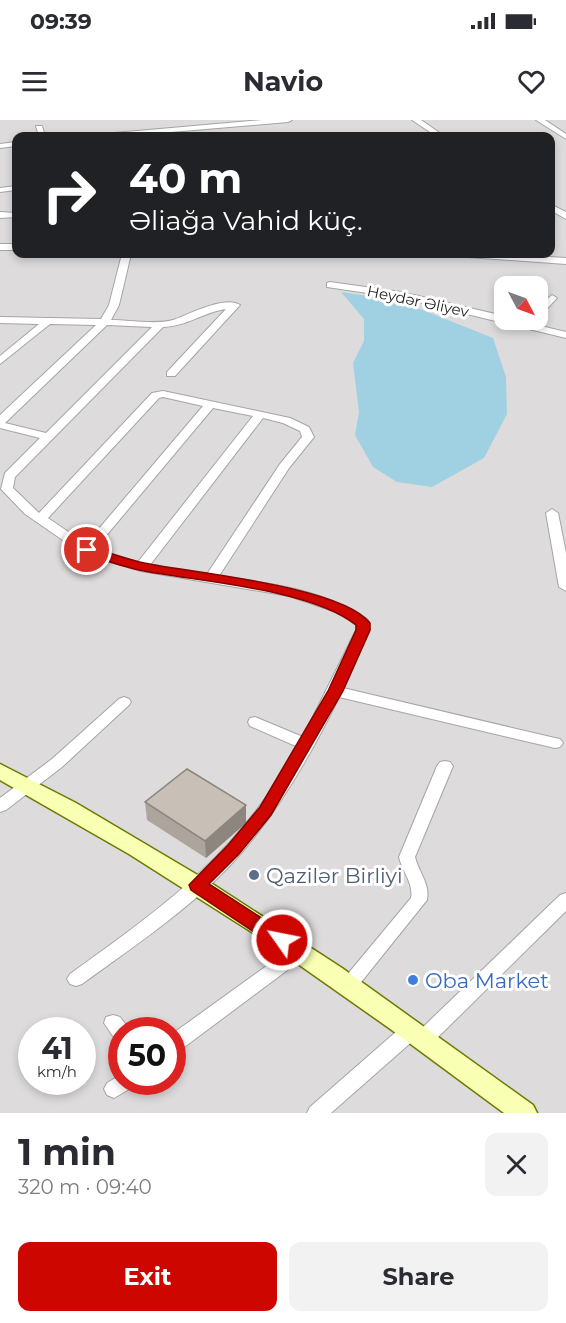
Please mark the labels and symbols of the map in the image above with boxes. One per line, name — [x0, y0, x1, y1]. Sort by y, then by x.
north arrow — [494, 276, 548, 330]
street label: Heydər Əliyev — [365, 281, 471, 321]
pin — [61, 524, 112, 575]
place label: Qazilər Birliyi — [266, 863, 403, 888]
marker: Qazilər Birliyi — [247, 868, 261, 882]
position arrow — [250, 908, 314, 972]
place label: Oba Market — [425, 968, 549, 993]
marker: Oba Market — [406, 973, 420, 987]
speed limit sign: 50 — [108, 1017, 186, 1095]

